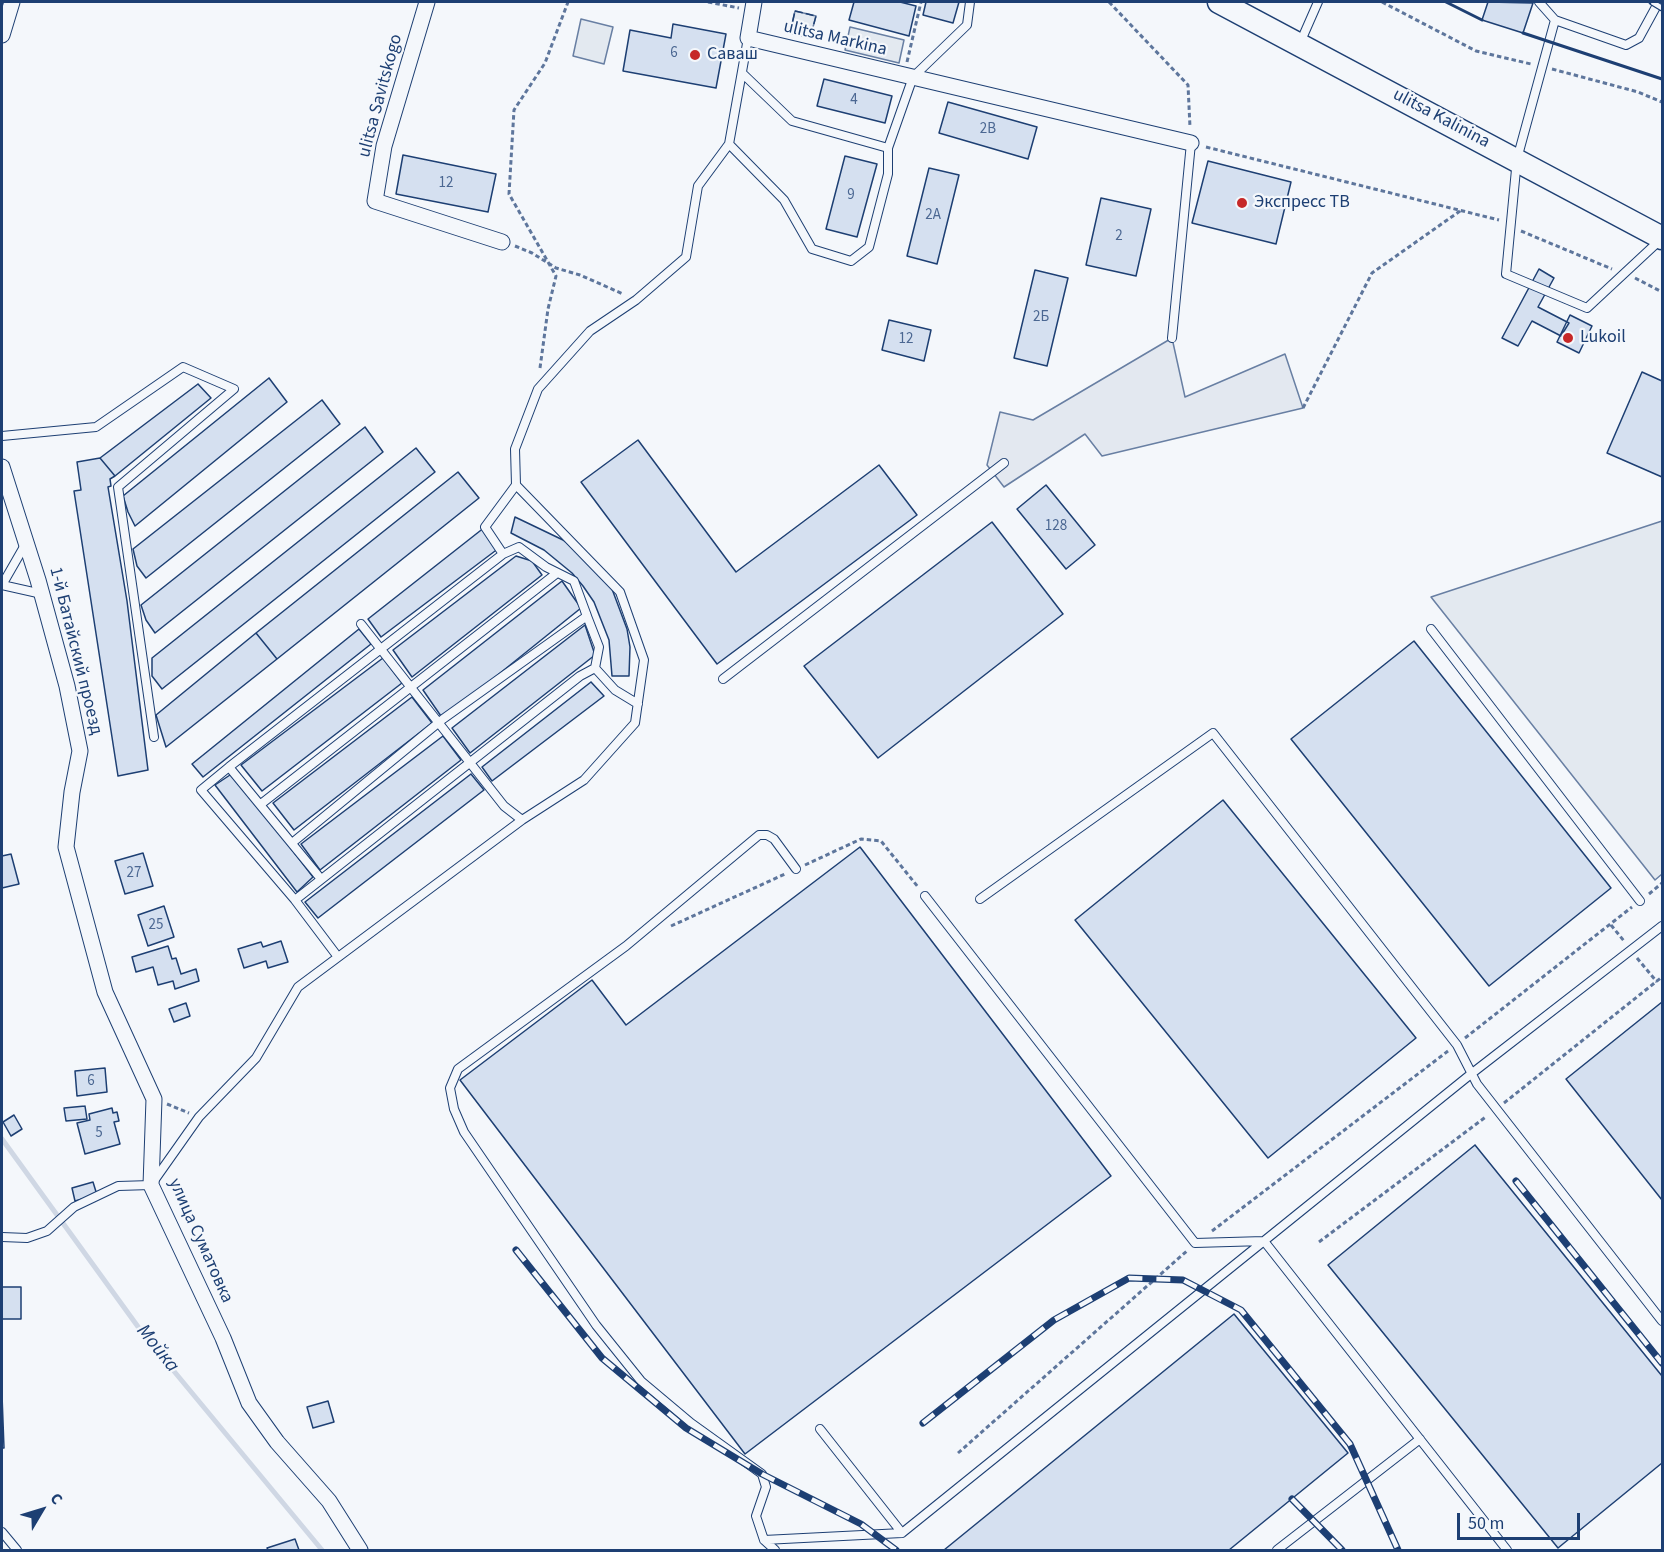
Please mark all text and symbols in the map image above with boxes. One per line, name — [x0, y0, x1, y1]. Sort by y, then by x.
street label: ulitsa Markina — [781, 17, 889, 61]
street label: ulitsa Savitskogo — [354, 32, 408, 160]
place label: Саваш — [707, 44, 758, 66]
house number: 6 — [670, 45, 678, 63]
marker: Саваш — [688, 48, 702, 62]
street label: ulitsa Kalinina — [1389, 84, 1493, 154]
house number: 4 — [850, 92, 858, 110]
house number: 2В — [980, 121, 996, 139]
house number: 12 — [439, 175, 453, 193]
house number: 9 — [847, 187, 855, 205]
place label: Экспресс ТВ — [1254, 192, 1350, 214]
marker: Экспресс ТВ — [1235, 196, 1249, 210]
house number: 2А — [925, 207, 941, 225]
house number: 2 — [1115, 228, 1123, 246]
house number: 2Б — [1033, 309, 1049, 327]
place label: Lukoil — [1580, 327, 1626, 349]
house number: 12 — [899, 331, 913, 349]
marker: Lukoil — [1561, 331, 1575, 345]
house number: 128 — [1045, 518, 1067, 536]
street label: 1-й Батайский проезд — [44, 565, 106, 737]
house number: 27 — [127, 865, 141, 883]
house number: 25 — [149, 917, 163, 935]
house number: 6 — [87, 1073, 95, 1091]
house number: 5 — [95, 1125, 103, 1143]
street label: улица Суматовка — [163, 1175, 237, 1307]
water label: Мойка — [130, 1320, 184, 1378]
north arrow — [12, 1480, 72, 1540]
text: С — [45, 1488, 68, 1509]
scale bar — [1460, 1501, 1583, 1539]
text: 50 m — [1468, 1511, 1504, 1536]

